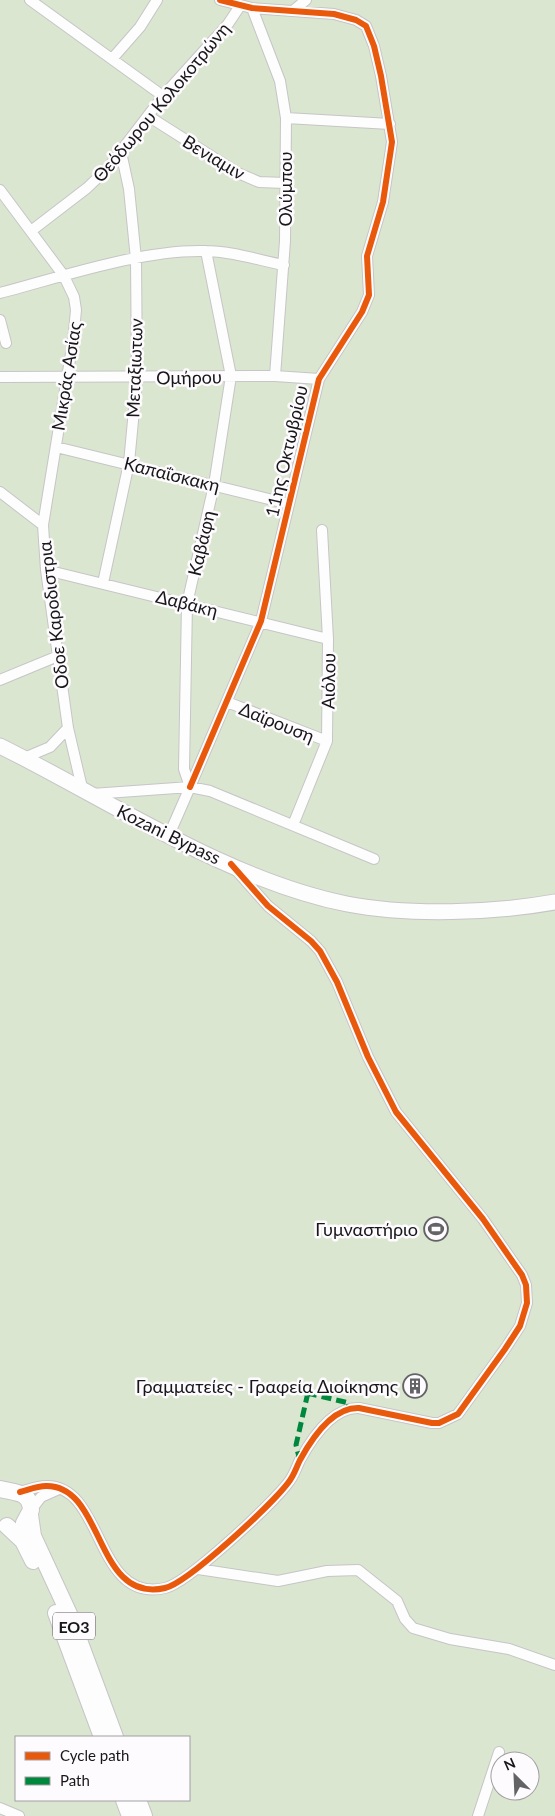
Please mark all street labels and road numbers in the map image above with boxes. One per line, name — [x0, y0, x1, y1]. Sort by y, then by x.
street label: Θεόδωρου Κολοκοτρώνη — [88, 18, 234, 186]
street label: Βενιαμιν — [179, 130, 249, 184]
street label: Ολύμπου — [274, 152, 296, 226]
street label: Μεταξιωτων — [121, 318, 147, 418]
street label: Μικράς Ασίας — [47, 319, 86, 432]
street label: Ομήρου — [156, 365, 222, 389]
street label: 11ης Οκτωβρίου — [260, 383, 312, 519]
street label: Καπαΐσκακη — [122, 451, 222, 497]
street label: Καβάφη — [183, 508, 219, 578]
street label: Oδοε Καροδιστρια — [33, 540, 73, 690]
street label: Δαβάκη — [154, 585, 220, 621]
street label: Αιόλου — [317, 653, 339, 709]
street label: Δαϊρουση — [236, 697, 318, 747]
street label: Kozani Bypass — [114, 799, 225, 869]
road number: ΕΟ3 — [53, 1612, 95, 1640]

